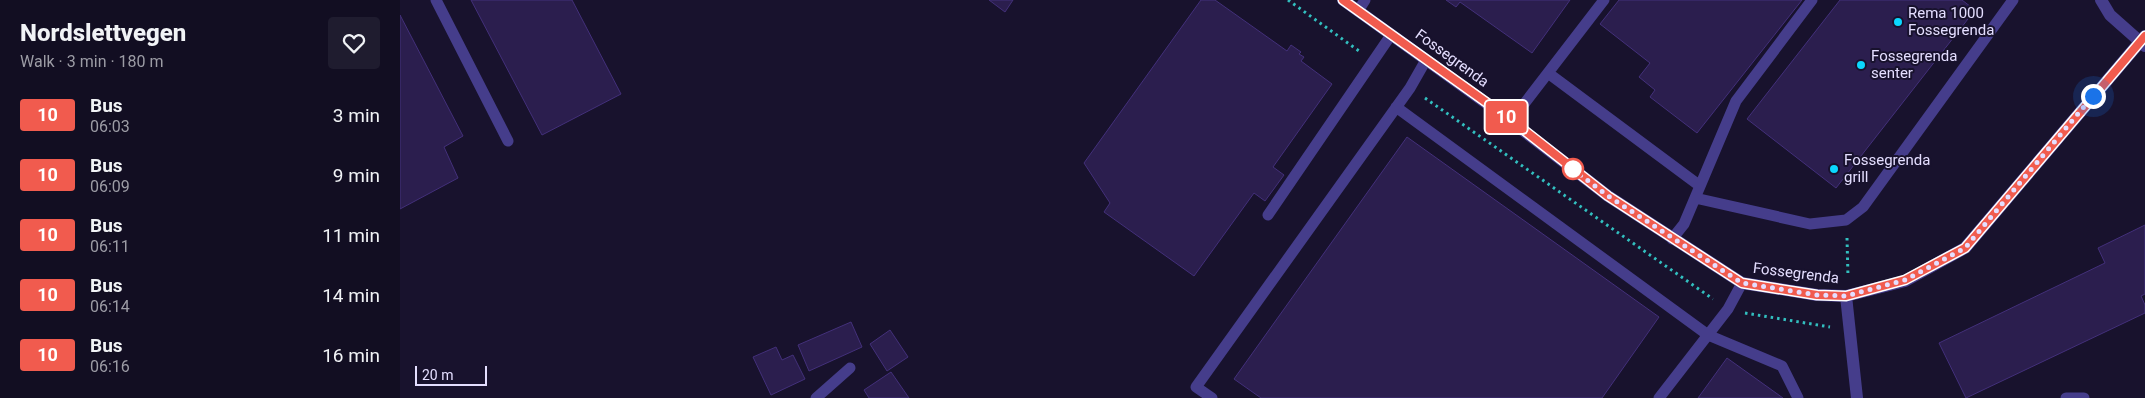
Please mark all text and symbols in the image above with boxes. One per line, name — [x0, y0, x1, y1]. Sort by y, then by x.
place label: Rema 1000 Fossegrenda — [1908, 4, 1994, 39]
marker: Rema 1000 Fossegrenda — [1892, 16, 1904, 28]
button: heart — [328, 17, 380, 69]
text: Nordslettvegen — [20, 19, 186, 47]
street label: Fossegrenda — [1412, 25, 1492, 91]
place label: Fossegrenda senter — [1871, 47, 1957, 82]
text: Walk · 3 min · 180 m — [20, 52, 164, 71]
marker: Fossegrenda senter — [1855, 59, 1867, 71]
your location — [2081, 84, 2106, 109]
text: Bus — [90, 94, 123, 117]
line badge: 10 — [1484, 101, 1528, 133]
text: 10 — [37, 104, 58, 125]
text: 3 min — [333, 104, 380, 127]
text: 10 — [1496, 106, 1516, 127]
text: 06:03 — [90, 117, 130, 136]
place label: Fossegrenda grill — [1844, 151, 1930, 186]
text: Bus — [90, 154, 123, 177]
unlabelled marker — [1562, 158, 1584, 180]
marker: Fossegrenda grill — [1828, 163, 1840, 175]
text: 10 — [37, 164, 58, 185]
text: 9 min — [333, 164, 380, 187]
text: 06:09 — [90, 177, 130, 196]
text: Bus — [90, 214, 123, 237]
text: 10 — [37, 224, 58, 245]
text: 11 min — [322, 224, 380, 247]
text: 06:11 — [90, 237, 130, 256]
street label: Fossegrenda — [1752, 259, 1840, 287]
text: Bus — [90, 274, 123, 297]
text: 10 — [37, 284, 58, 305]
text: 14 min — [322, 284, 380, 307]
text: 06:14 — [90, 297, 130, 316]
text: Bus — [90, 334, 123, 357]
text: 10 — [37, 344, 58, 365]
text: 16 min — [322, 344, 380, 367]
text: 06:16 — [90, 357, 130, 376]
scale bar — [415, 363, 488, 386]
text: 20 m — [422, 367, 454, 383]

